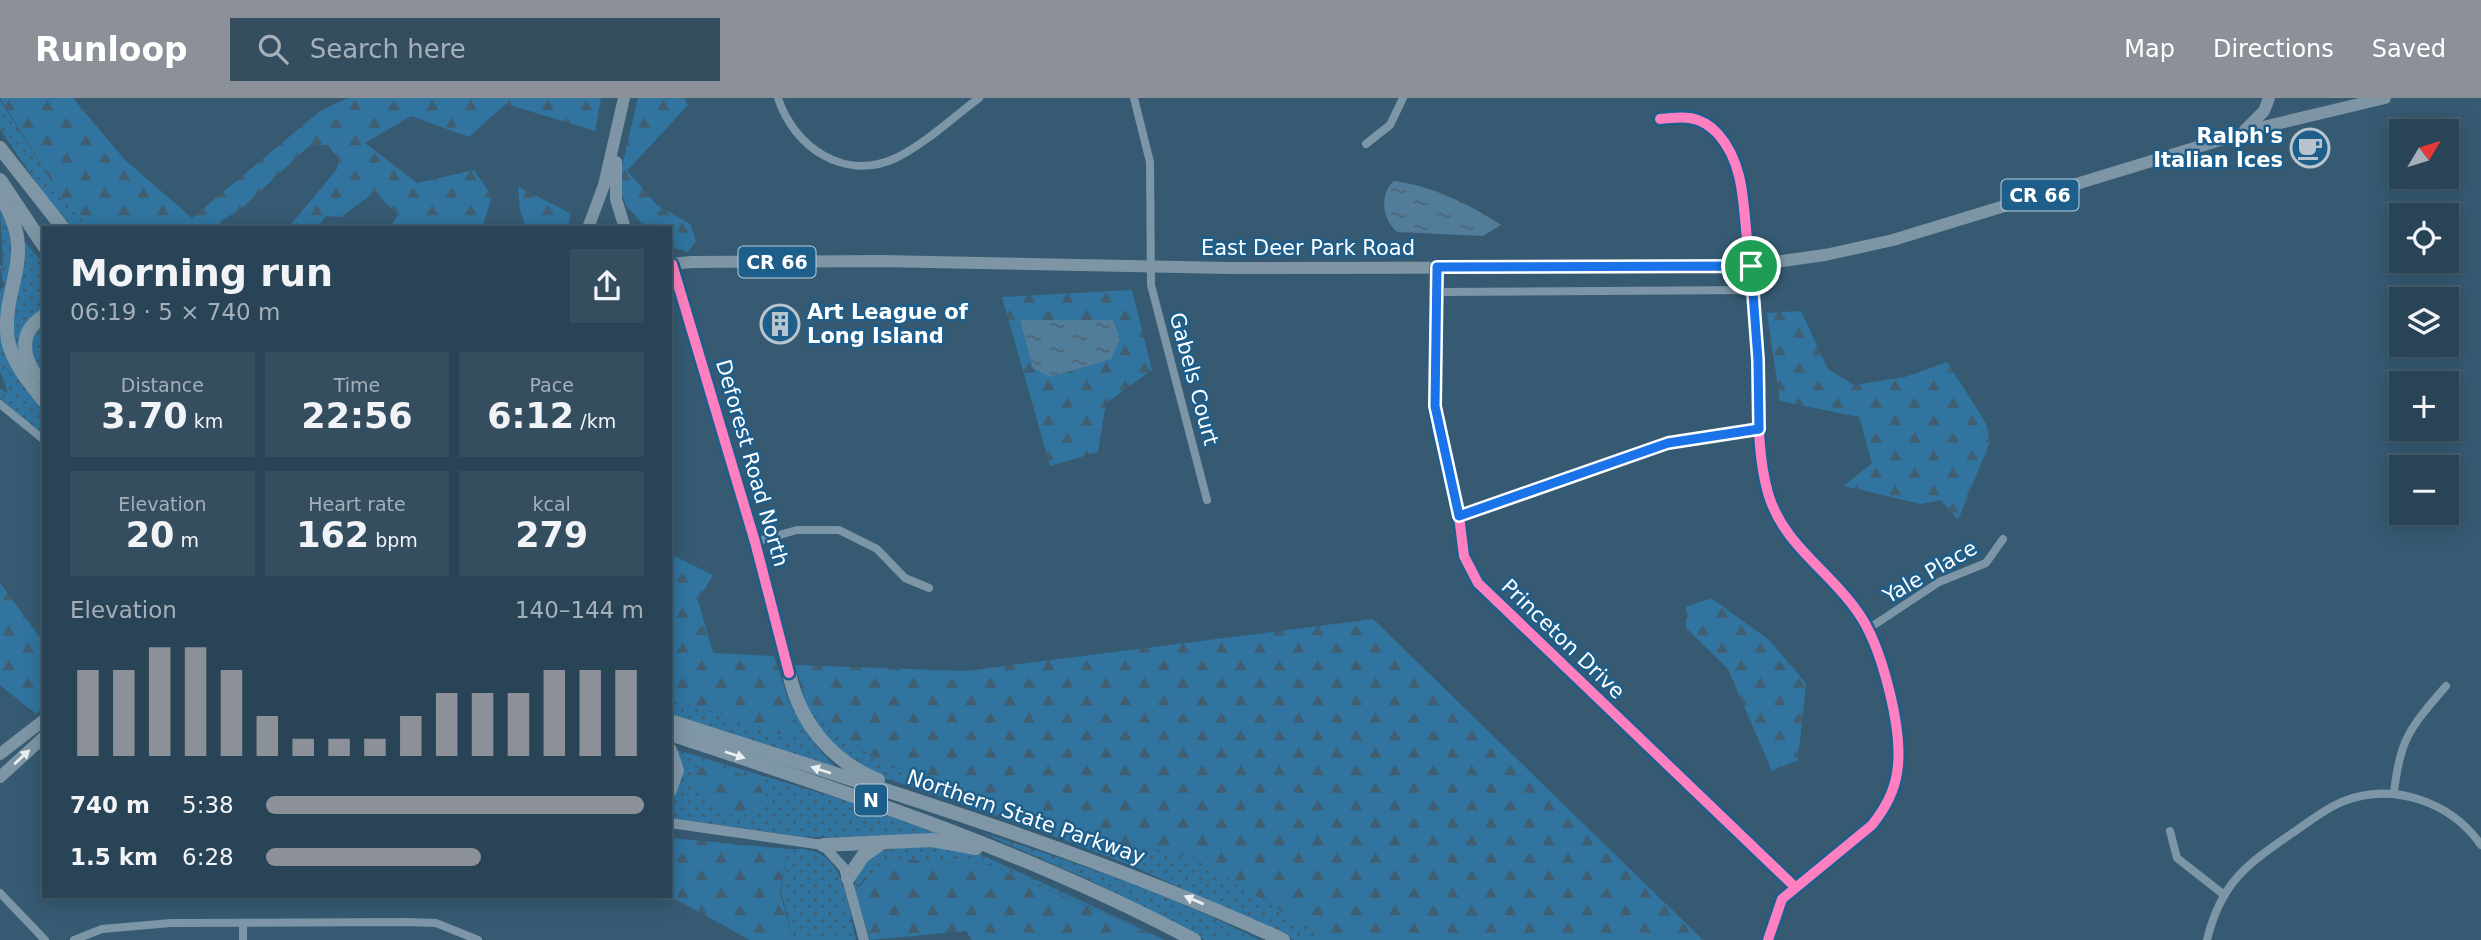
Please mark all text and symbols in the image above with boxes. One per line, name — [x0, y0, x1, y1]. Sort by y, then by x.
search box — [230, 18, 720, 81]
text: Runloop — [35, 30, 188, 69]
icon: search — [254, 30, 292, 68]
text: Search here — [310, 34, 466, 64]
text: Map — [2124, 35, 2175, 63]
text: Directions — [2213, 35, 2334, 63]
text: Saved — [2372, 35, 2446, 63]
north arrow — [2389, 119, 2459, 189]
map controls — [2389, 119, 2459, 525]
place label: Ralph's Italian Ices — [2153, 124, 2283, 172]
cafe icon: Ralph's Italian Ices — [2289, 127, 2331, 169]
road number: CR 66 — [2002, 180, 2078, 211]
button: locate — [2389, 203, 2459, 273]
street label: East Deer Park Road — [1201, 236, 1415, 260]
pin — [1721, 236, 1781, 296]
road number: CR 66 — [738, 246, 816, 278]
icon: arrive — [1732, 247, 1770, 285]
button: share — [570, 249, 644, 323]
text: Morning run — [70, 251, 333, 295]
button: layers — [2389, 287, 2459, 357]
text: 06:19 · 5 × 740 m — [70, 299, 280, 325]
place label: Art League of Long Island — [807, 300, 969, 348]
building icon: Art League of Long Island — [759, 303, 801, 345]
street label: Gabels Court — [1165, 310, 1223, 448]
street label: Deforest Road North — [711, 357, 793, 569]
button: + — [2389, 371, 2459, 441]
text: Distance — [121, 374, 204, 396]
text: Time — [334, 374, 380, 396]
text: Pace — [529, 374, 574, 396]
text: 3.70 — [101, 396, 188, 436]
text: 22:56 — [301, 396, 413, 436]
text: 6:12 — [487, 396, 574, 436]
text: km — [188, 410, 223, 432]
text: /km — [574, 410, 616, 432]
button: − — [2389, 455, 2459, 525]
text: Elevation — [118, 493, 206, 515]
text: Heart rate — [308, 493, 406, 515]
text: kcal — [532, 493, 571, 515]
text: 20 — [126, 515, 174, 555]
text: 162 — [296, 515, 369, 555]
text: 279 — [515, 515, 588, 555]
text: m — [174, 529, 199, 551]
text: bpm — [369, 529, 418, 551]
street label: Yale Place — [1878, 536, 1981, 609]
street label: Princeton Drive — [1497, 574, 1629, 704]
text: Elevation — [70, 597, 177, 623]
text: 140–144 m — [515, 597, 644, 623]
one-way arrow — [13, 749, 31, 765]
one-way arrow — [725, 751, 746, 761]
one-way arrow — [811, 764, 832, 775]
street label: Northern State Parkway — [904, 765, 1148, 869]
road number: N — [855, 785, 887, 816]
text: 740 m — [70, 792, 150, 818]
text: 5:38 — [182, 792, 234, 818]
text: 1.5 km — [70, 844, 158, 870]
text: 6:28 — [182, 844, 234, 870]
one-way arrow — [1184, 894, 1205, 905]

